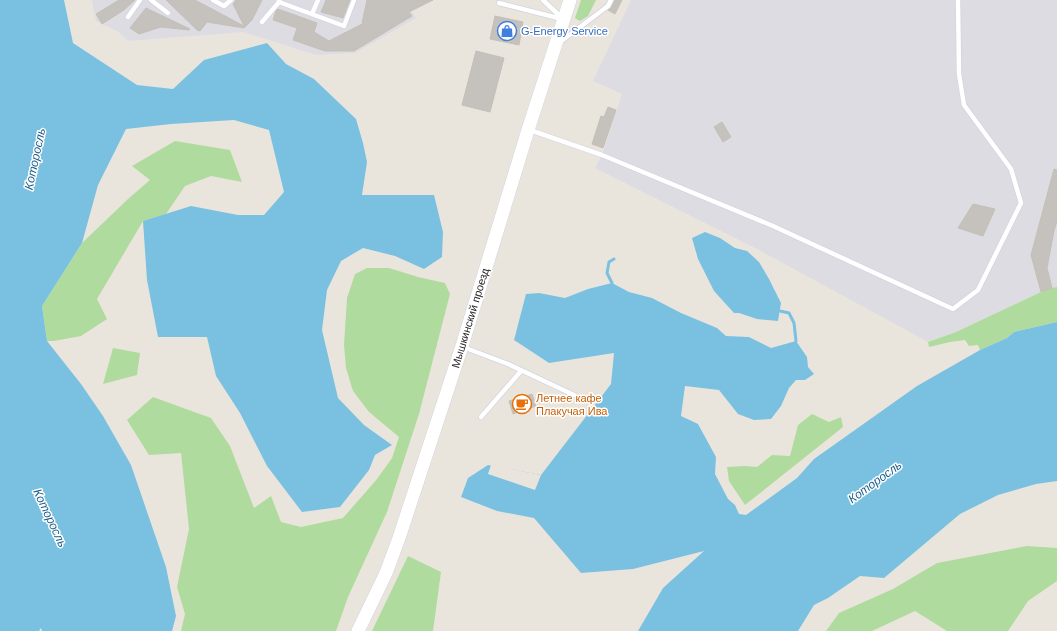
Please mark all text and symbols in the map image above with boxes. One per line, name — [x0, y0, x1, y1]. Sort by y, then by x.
shop icon: G-Energy Service — [496, 20, 518, 42]
place label: G-Energy Service — [521, 25, 608, 37]
water label: Которосль — [22, 127, 48, 191]
street label: Мышкинский проезд — [449, 266, 491, 369]
place label: Летнее кафе Плакучая Ива — [536, 392, 608, 417]
cafe icon: Летнее кафе Плакучая Ива — [511, 393, 533, 415]
water label: Которосль — [846, 458, 904, 506]
water label: Которосль — [30, 487, 70, 549]

